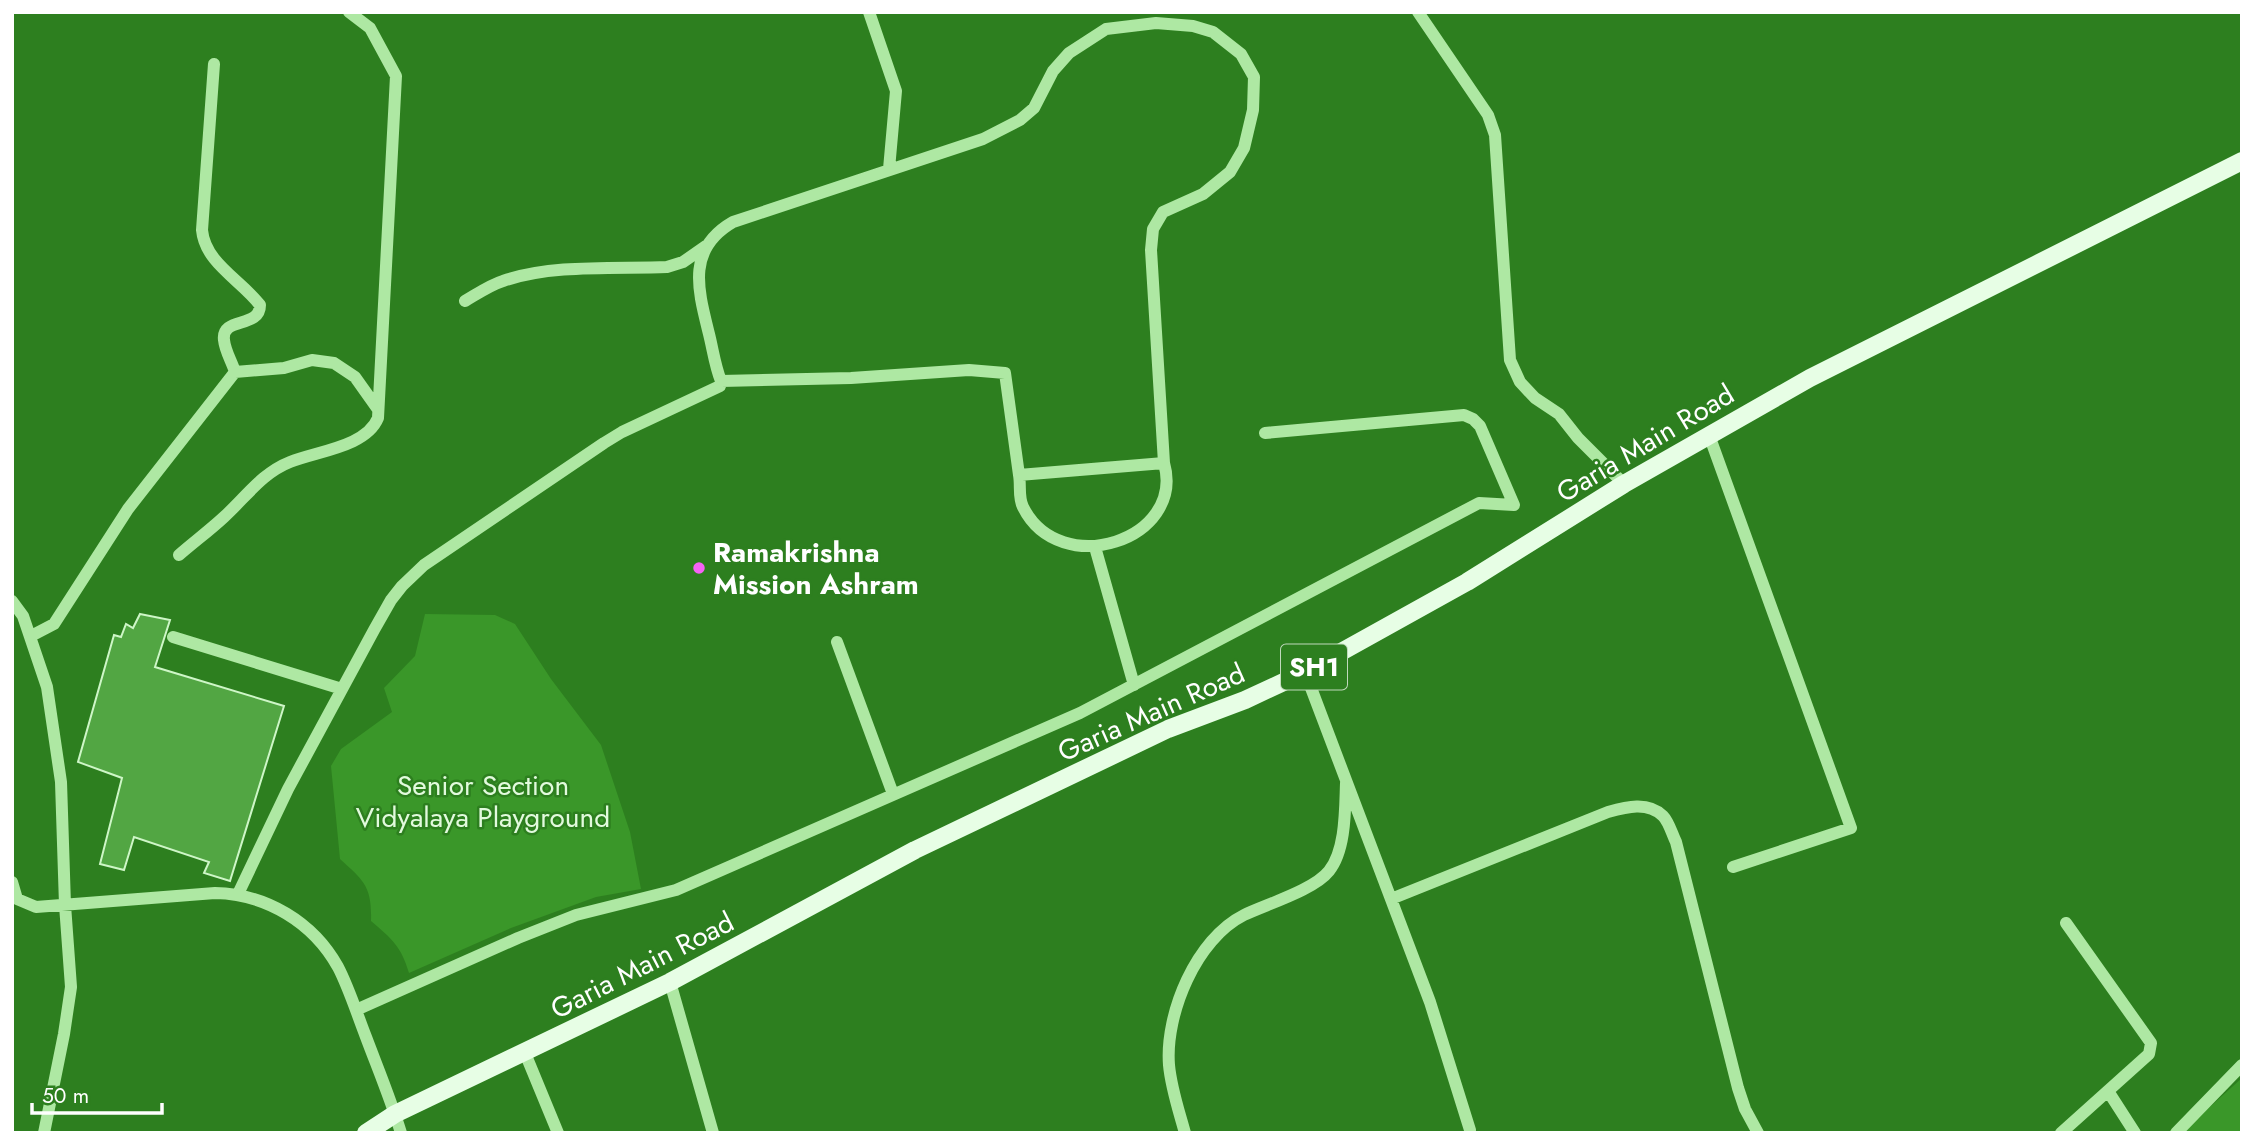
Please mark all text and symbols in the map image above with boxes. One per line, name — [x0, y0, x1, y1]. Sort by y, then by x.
street label: Garia Main Road — [1549, 374, 1742, 513]
place label: Ramakrishna Mission Ashram — [713, 532, 919, 605]
marker: Ramakrishna Mission Ashram — [691, 560, 707, 576]
road number: SH1 — [1281, 645, 1347, 690]
street label: Garia Main Road — [1051, 653, 1251, 772]
park label: Senior Section Vidyalaya Playground — [356, 765, 610, 838]
street label: Garia Main Road — [543, 902, 741, 1029]
scale bar — [32, 1072, 161, 1116]
text: 50 m — [42, 1081, 89, 1111]

